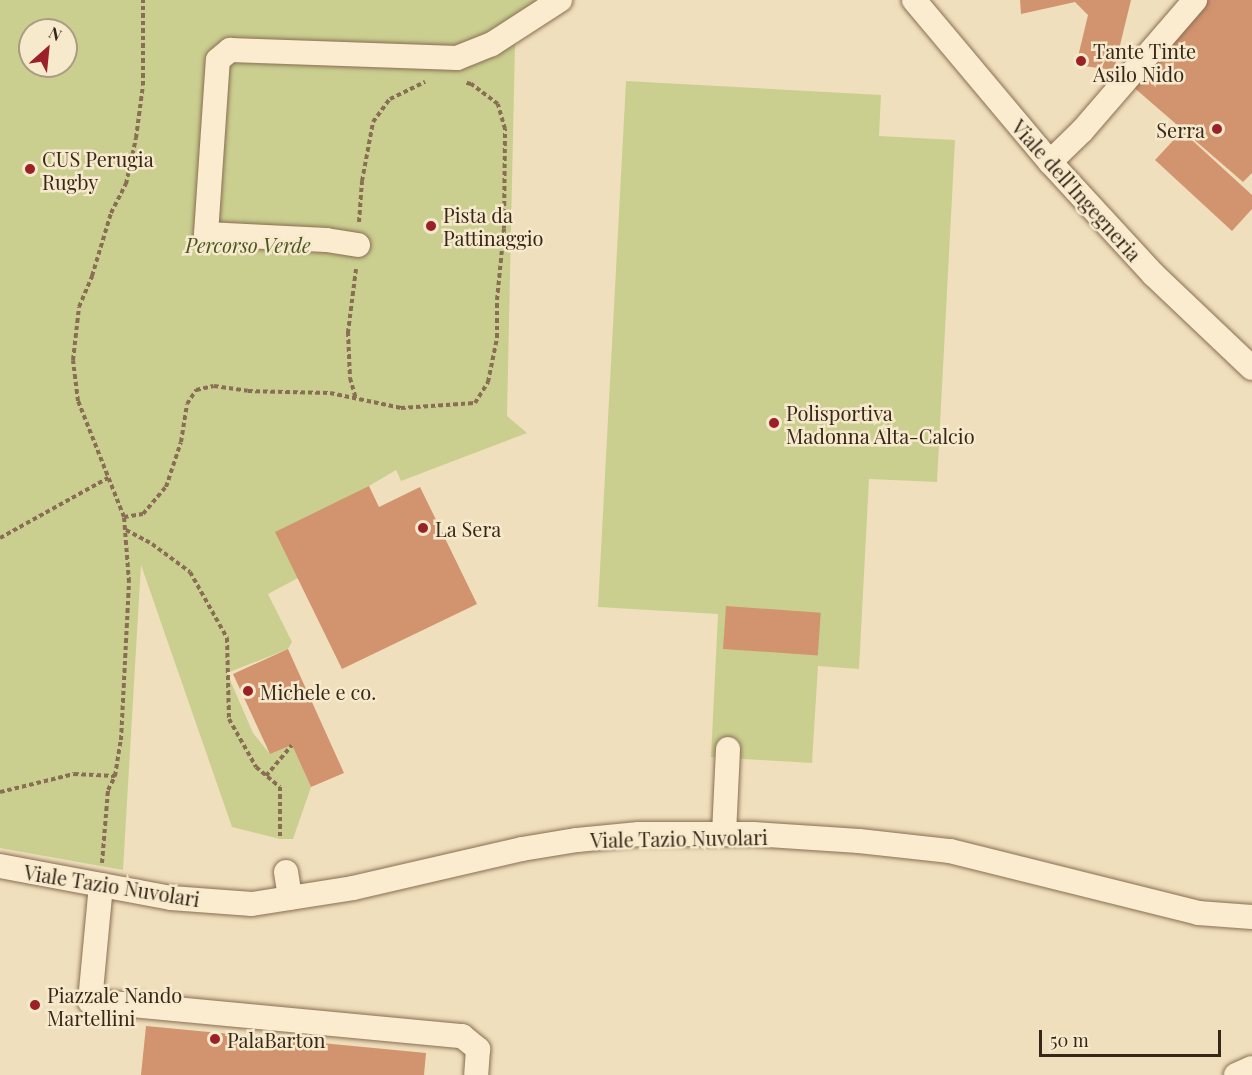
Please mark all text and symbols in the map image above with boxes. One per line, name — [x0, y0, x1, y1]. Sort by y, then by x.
north arrow — [18, 18, 78, 78]
text: N — [46, 21, 65, 45]
place label: Tante Tinte Asilo Nido — [1093, 38, 1197, 85]
marker: Tante Tinte Asilo Nido — [1074, 54, 1088, 68]
street label: Viale dell'Ingegneria — [1007, 114, 1147, 266]
place label: Serra — [1156, 117, 1205, 141]
marker: Serra — [1210, 122, 1224, 136]
place label: CUS Perugia Rugby — [42, 146, 154, 193]
marker: CUS Perugia Rugby — [23, 162, 37, 176]
place label: Pista da Pattinaggio — [443, 202, 544, 249]
marker: Pista da Pattinaggio — [424, 219, 438, 233]
park label: Percorso Verde — [185, 232, 311, 256]
place label: Polisportiva Madonna Alta-Calcio — [786, 400, 976, 447]
marker: Polisportiva Madonna Alta-Calcio — [767, 416, 781, 430]
place label: La Sera — [435, 516, 501, 540]
marker: La Sera — [416, 521, 430, 535]
place label: Michele e co. — [260, 679, 376, 703]
marker: Michele e co. — [241, 684, 255, 698]
street label: Viale Tazio Nuvolari — [590, 824, 768, 852]
street label: Viale Tazio Nuvolari — [22, 859, 202, 911]
place label: Piazzale Nando Martellini — [47, 982, 182, 1029]
marker: Piazzale Nando Martellini — [28, 998, 42, 1012]
scale bar — [1042, 1018, 1224, 1056]
place label: PalaBarton — [227, 1027, 325, 1051]
text: 50 m — [1050, 1028, 1089, 1052]
marker: PalaBarton — [208, 1032, 222, 1046]

